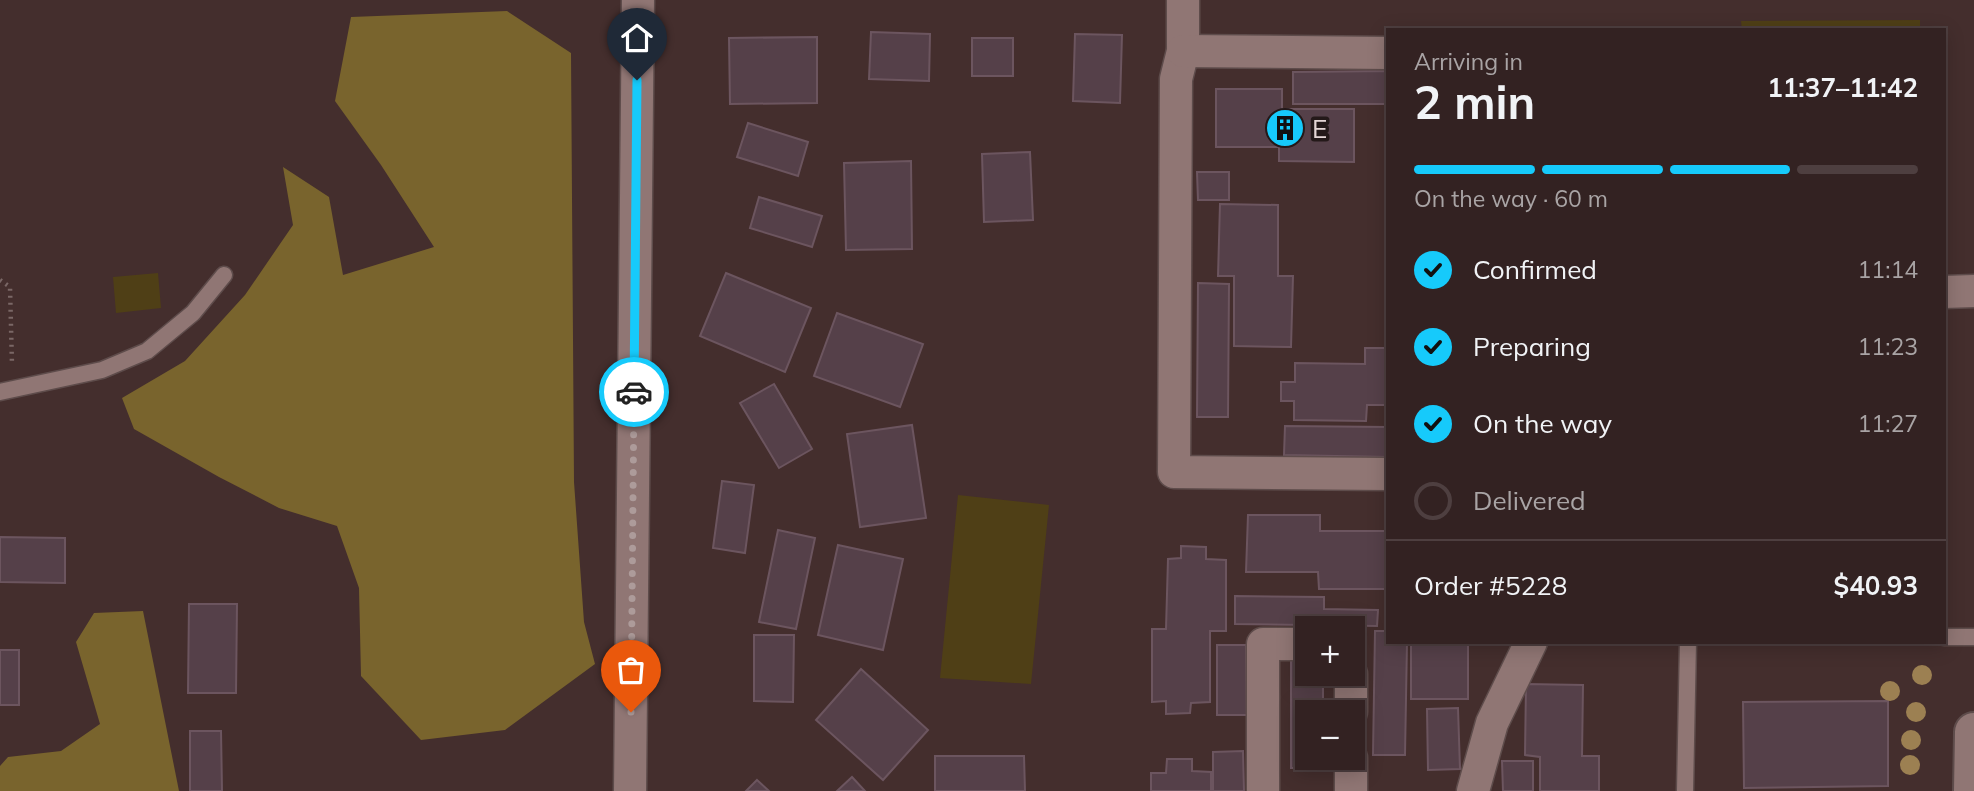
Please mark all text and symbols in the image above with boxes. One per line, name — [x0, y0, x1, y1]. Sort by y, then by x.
pin — [607, 8, 667, 80]
icon: home — [618, 19, 656, 57]
text: Arriving in — [1414, 47, 1523, 76]
text: 11:37–11:42 — [1767, 71, 1918, 104]
text: 2 min — [1414, 73, 1535, 131]
building icon: E — [1264, 107, 1306, 149]
place label: E — [1312, 112, 1327, 145]
text: On the way · 60 m — [1414, 184, 1608, 213]
icon: check — [1414, 251, 1452, 289]
text: Confirmed — [1473, 253, 1597, 286]
text: 11:14 — [1858, 255, 1918, 284]
icon: check — [1414, 328, 1452, 366]
text: Preparing — [1473, 330, 1591, 363]
text: 11:23 — [1858, 332, 1918, 361]
courier — [599, 357, 669, 427]
icon: car — [615, 373, 653, 411]
icon: check — [1414, 405, 1452, 443]
text: On the way — [1473, 407, 1612, 440]
text: 11:27 — [1858, 409, 1918, 438]
text: Delivered — [1473, 484, 1586, 517]
text: Order #5228 — [1414, 569, 1567, 602]
text: $40.93 — [1834, 569, 1918, 602]
map controls — [1295, 616, 1365, 770]
button: + — [1295, 616, 1365, 686]
pin — [601, 640, 661, 712]
icon: bag — [612, 651, 650, 689]
button: − — [1295, 700, 1365, 770]

